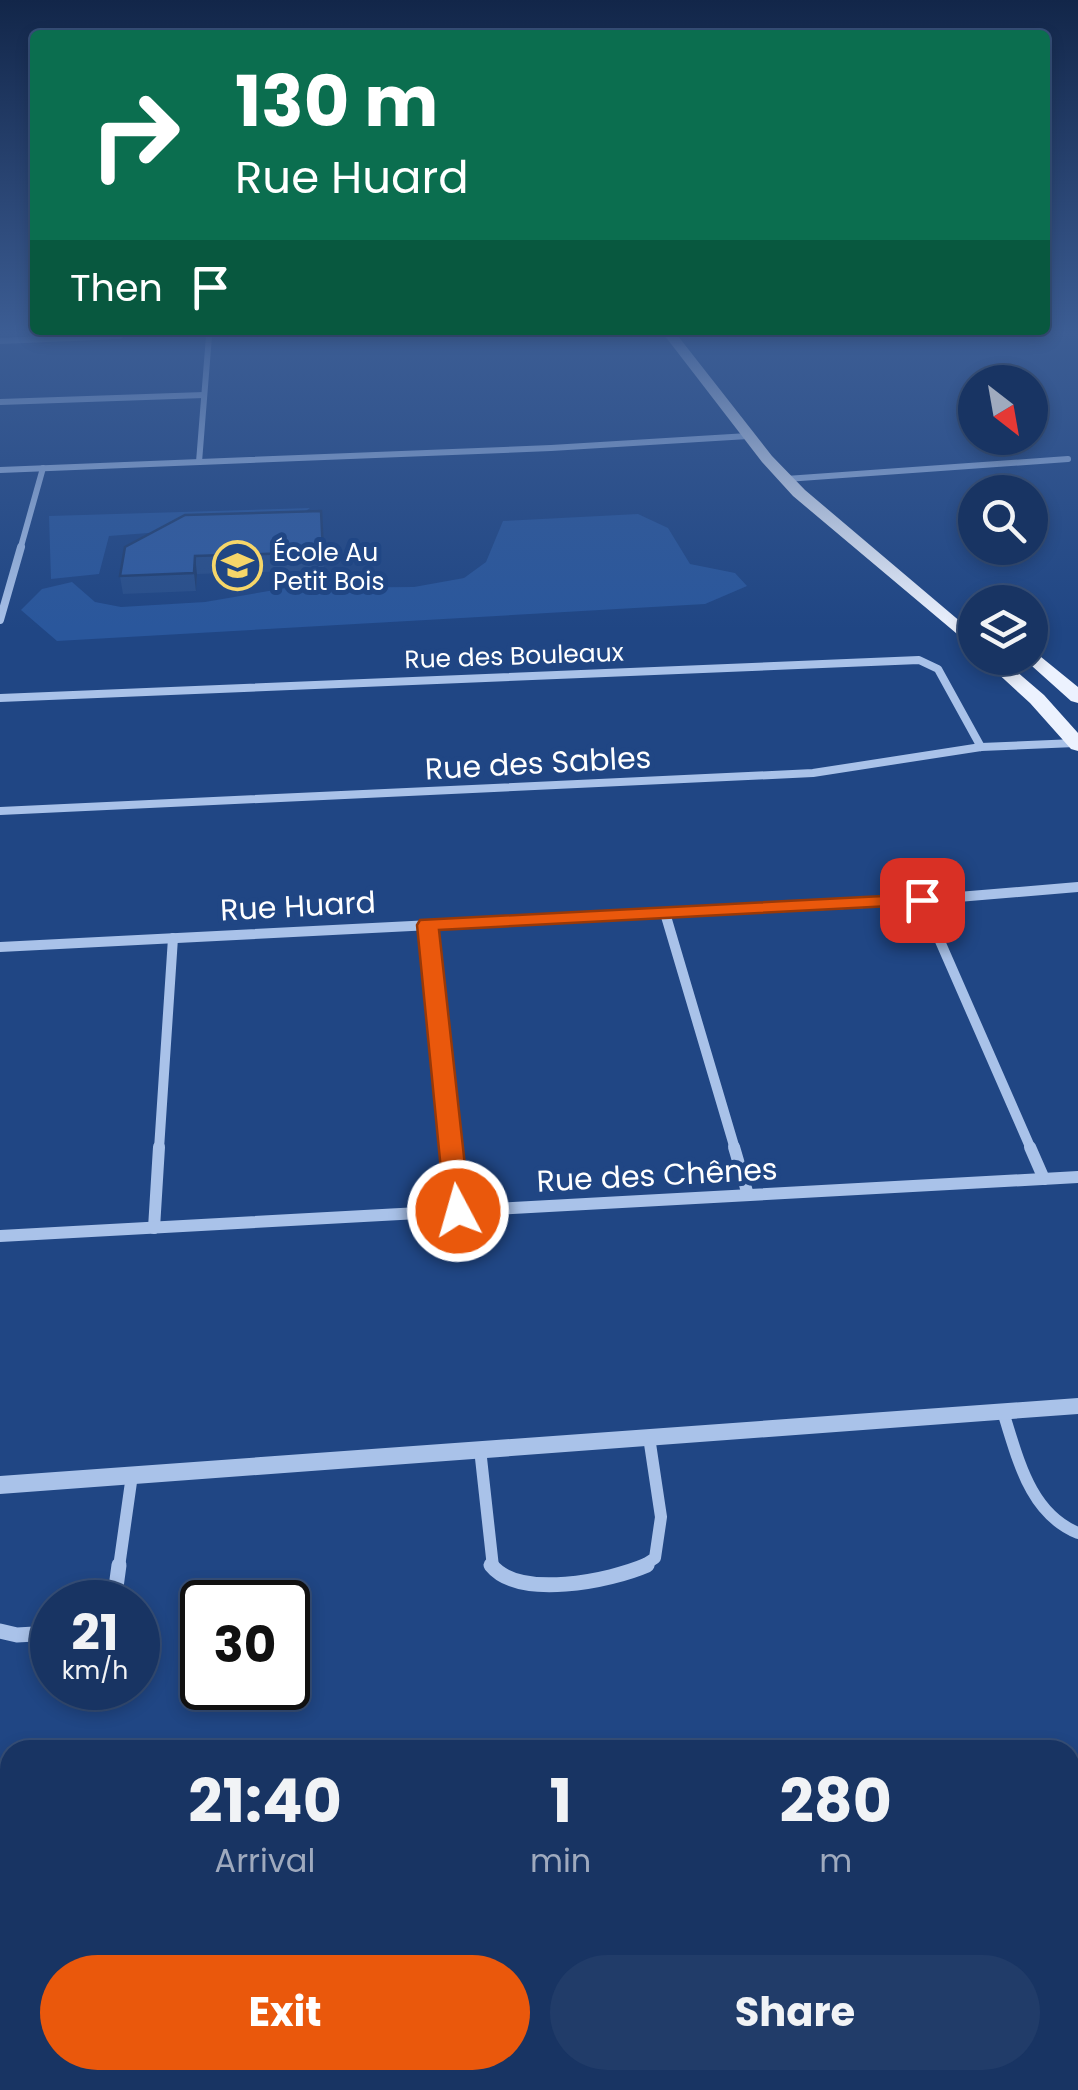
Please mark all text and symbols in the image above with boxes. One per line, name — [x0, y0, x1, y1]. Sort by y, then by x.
text: 130 m — [235, 52, 438, 151]
icon: right — [70, 70, 200, 200]
text: Rue Huard — [235, 146, 469, 209]
icon: arrive — [183, 260, 238, 315]
text: Then — [70, 261, 163, 314]
north arrow — [958, 365, 1048, 455]
map controls — [958, 365, 1048, 675]
button: search — [958, 475, 1048, 565]
place label: École Au Petit Bois — [273, 535, 385, 599]
school or university icon: École Au Petit Bois — [212, 540, 264, 592]
button: layers — [958, 585, 1048, 675]
street label: Rue des Bouleaux — [404, 635, 624, 677]
street label: Rue des Sables — [424, 736, 652, 790]
pin — [880, 858, 965, 943]
icon: arrive — [895, 873, 950, 928]
street label: Rue Huard — [219, 880, 377, 932]
street label: Rue des Chênes — [536, 1147, 778, 1203]
position arrow — [406, 1159, 510, 1263]
speed limit sign: 30 — [180, 1580, 310, 1710]
text: 21 — [71, 1597, 119, 1668]
text: km/h — [62, 1653, 128, 1688]
text: 21:40 — [188, 1759, 342, 1843]
text: 1 — [549, 1759, 572, 1843]
text: 280 — [780, 1759, 892, 1843]
text: Arrival — [215, 1838, 315, 1883]
text: min — [530, 1838, 591, 1883]
text: m — [819, 1838, 852, 1883]
button: Exit — [40, 1955, 530, 2070]
button: Share — [550, 1955, 1040, 2070]

